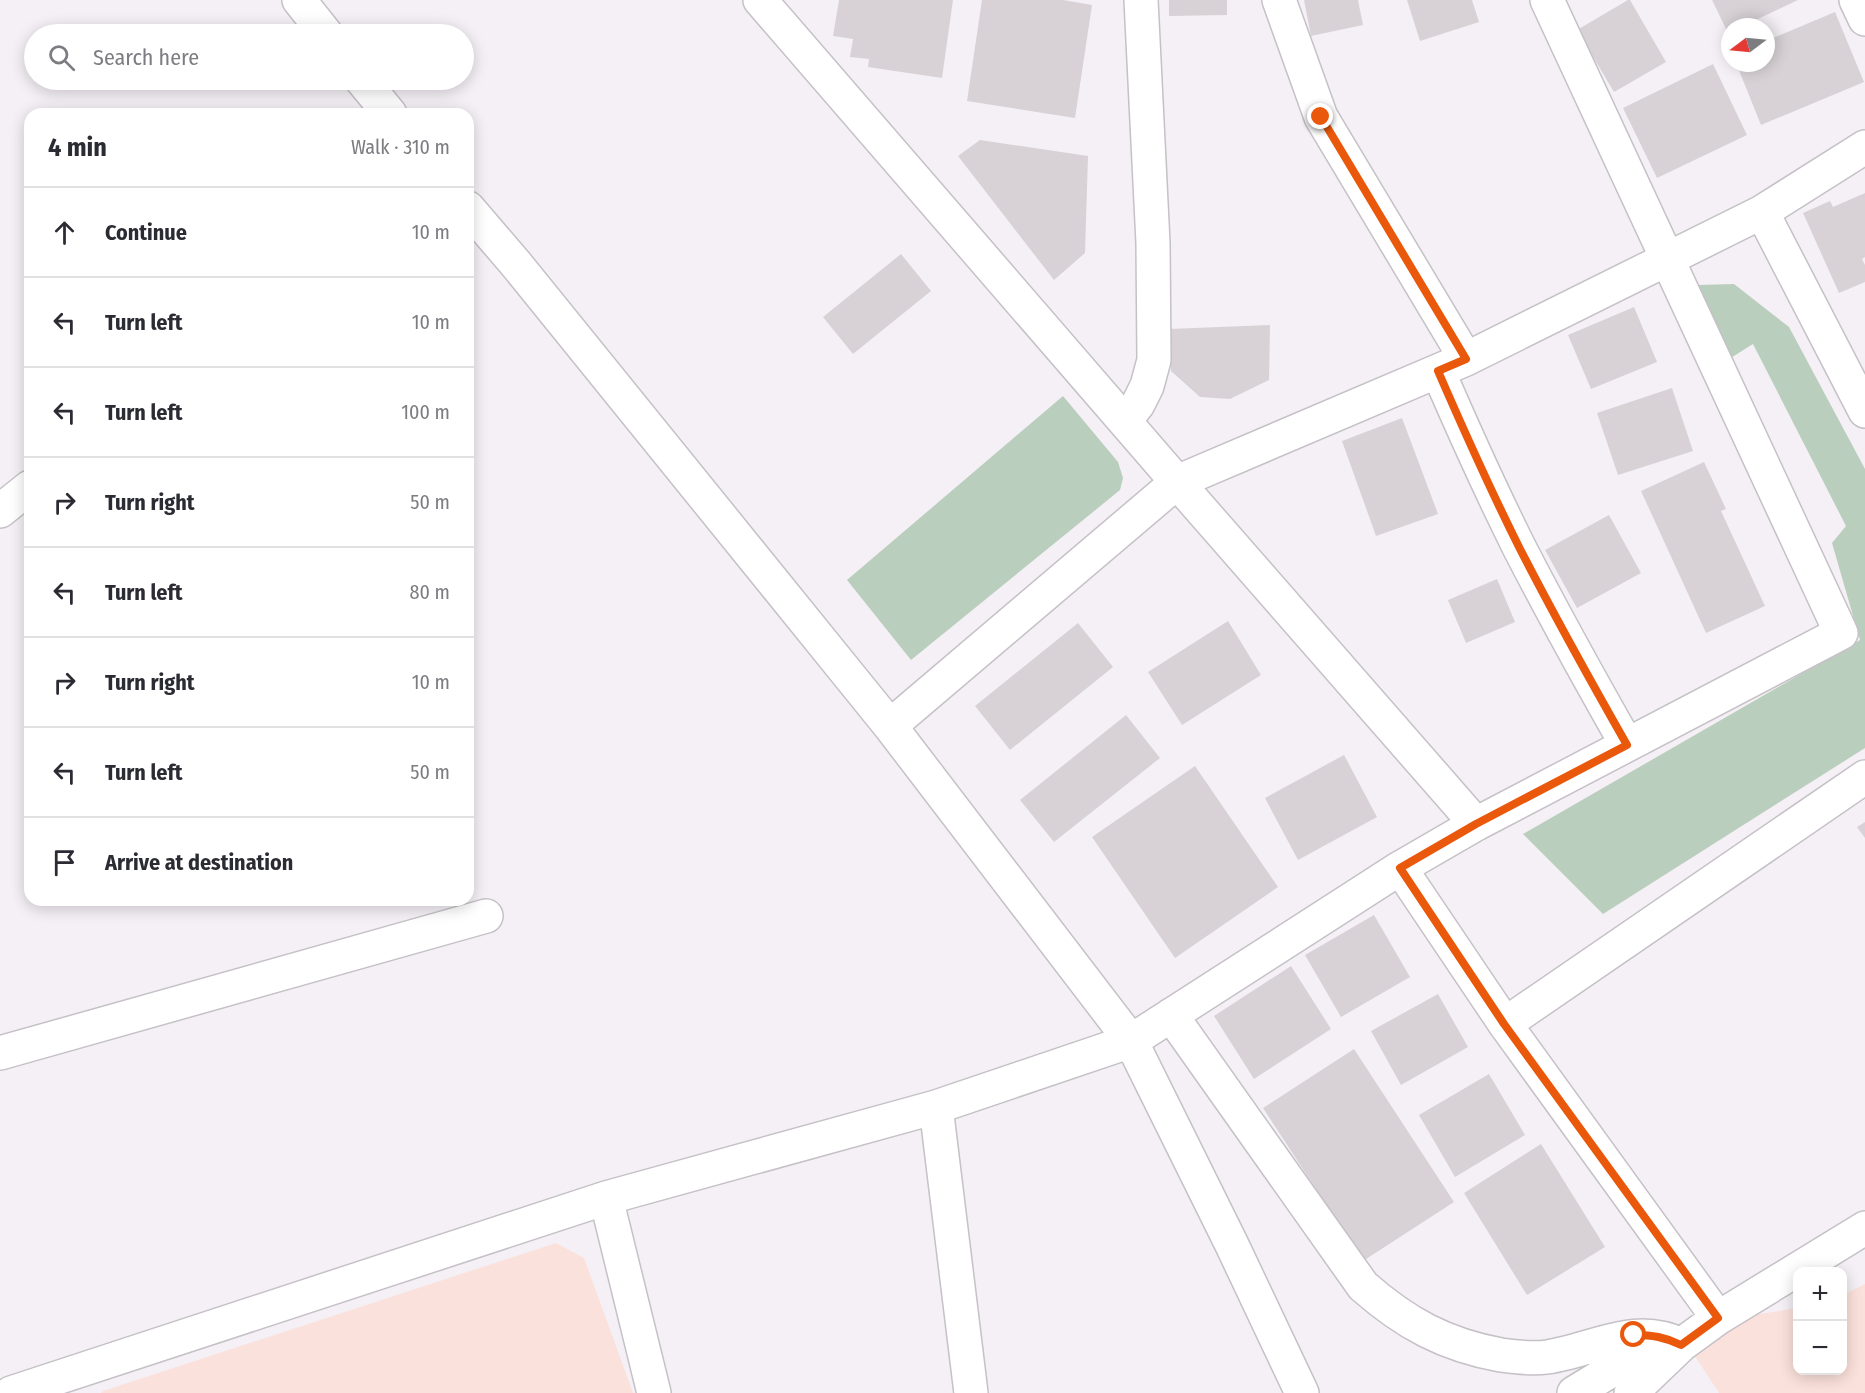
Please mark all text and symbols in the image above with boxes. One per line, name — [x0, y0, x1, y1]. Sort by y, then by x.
north arrow — [1721, 18, 1775, 72]
search box — [24, 24, 474, 90]
icon: search — [45, 41, 78, 74]
text: Search here — [93, 44, 199, 71]
route end — [1307, 103, 1333, 129]
text: 4 min — [48, 132, 107, 163]
text: Walk · 310 m — [351, 135, 450, 159]
icon: ahead — [48, 216, 81, 249]
text: Continue — [105, 219, 187, 246]
text: 10 m — [412, 220, 450, 244]
icon: left — [48, 306, 81, 339]
text: Turn left — [105, 309, 183, 336]
text: 10 m — [412, 310, 450, 334]
icon: left — [48, 396, 81, 429]
text: Turn left — [105, 399, 183, 426]
text: 100 m — [401, 400, 450, 424]
icon: right — [48, 486, 81, 519]
text: Turn right — [105, 489, 194, 516]
text: 50 m — [410, 490, 450, 514]
icon: left — [48, 576, 81, 609]
text: Turn left — [105, 579, 183, 606]
text: 80 m — [410, 580, 450, 604]
icon: right — [48, 666, 81, 699]
text: Turn right — [105, 669, 194, 696]
text: 10 m — [412, 670, 450, 694]
icon: left — [48, 756, 81, 789]
text: Turn left — [105, 759, 183, 786]
text: 50 m — [410, 760, 450, 784]
icon: arrive — [48, 846, 81, 879]
text: Arrive at destination — [105, 849, 293, 876]
map controls — [1793, 1267, 1847, 1375]
button: + — [1793, 1267, 1847, 1321]
route start — [1620, 1321, 1646, 1347]
button: − — [1793, 1321, 1847, 1375]

